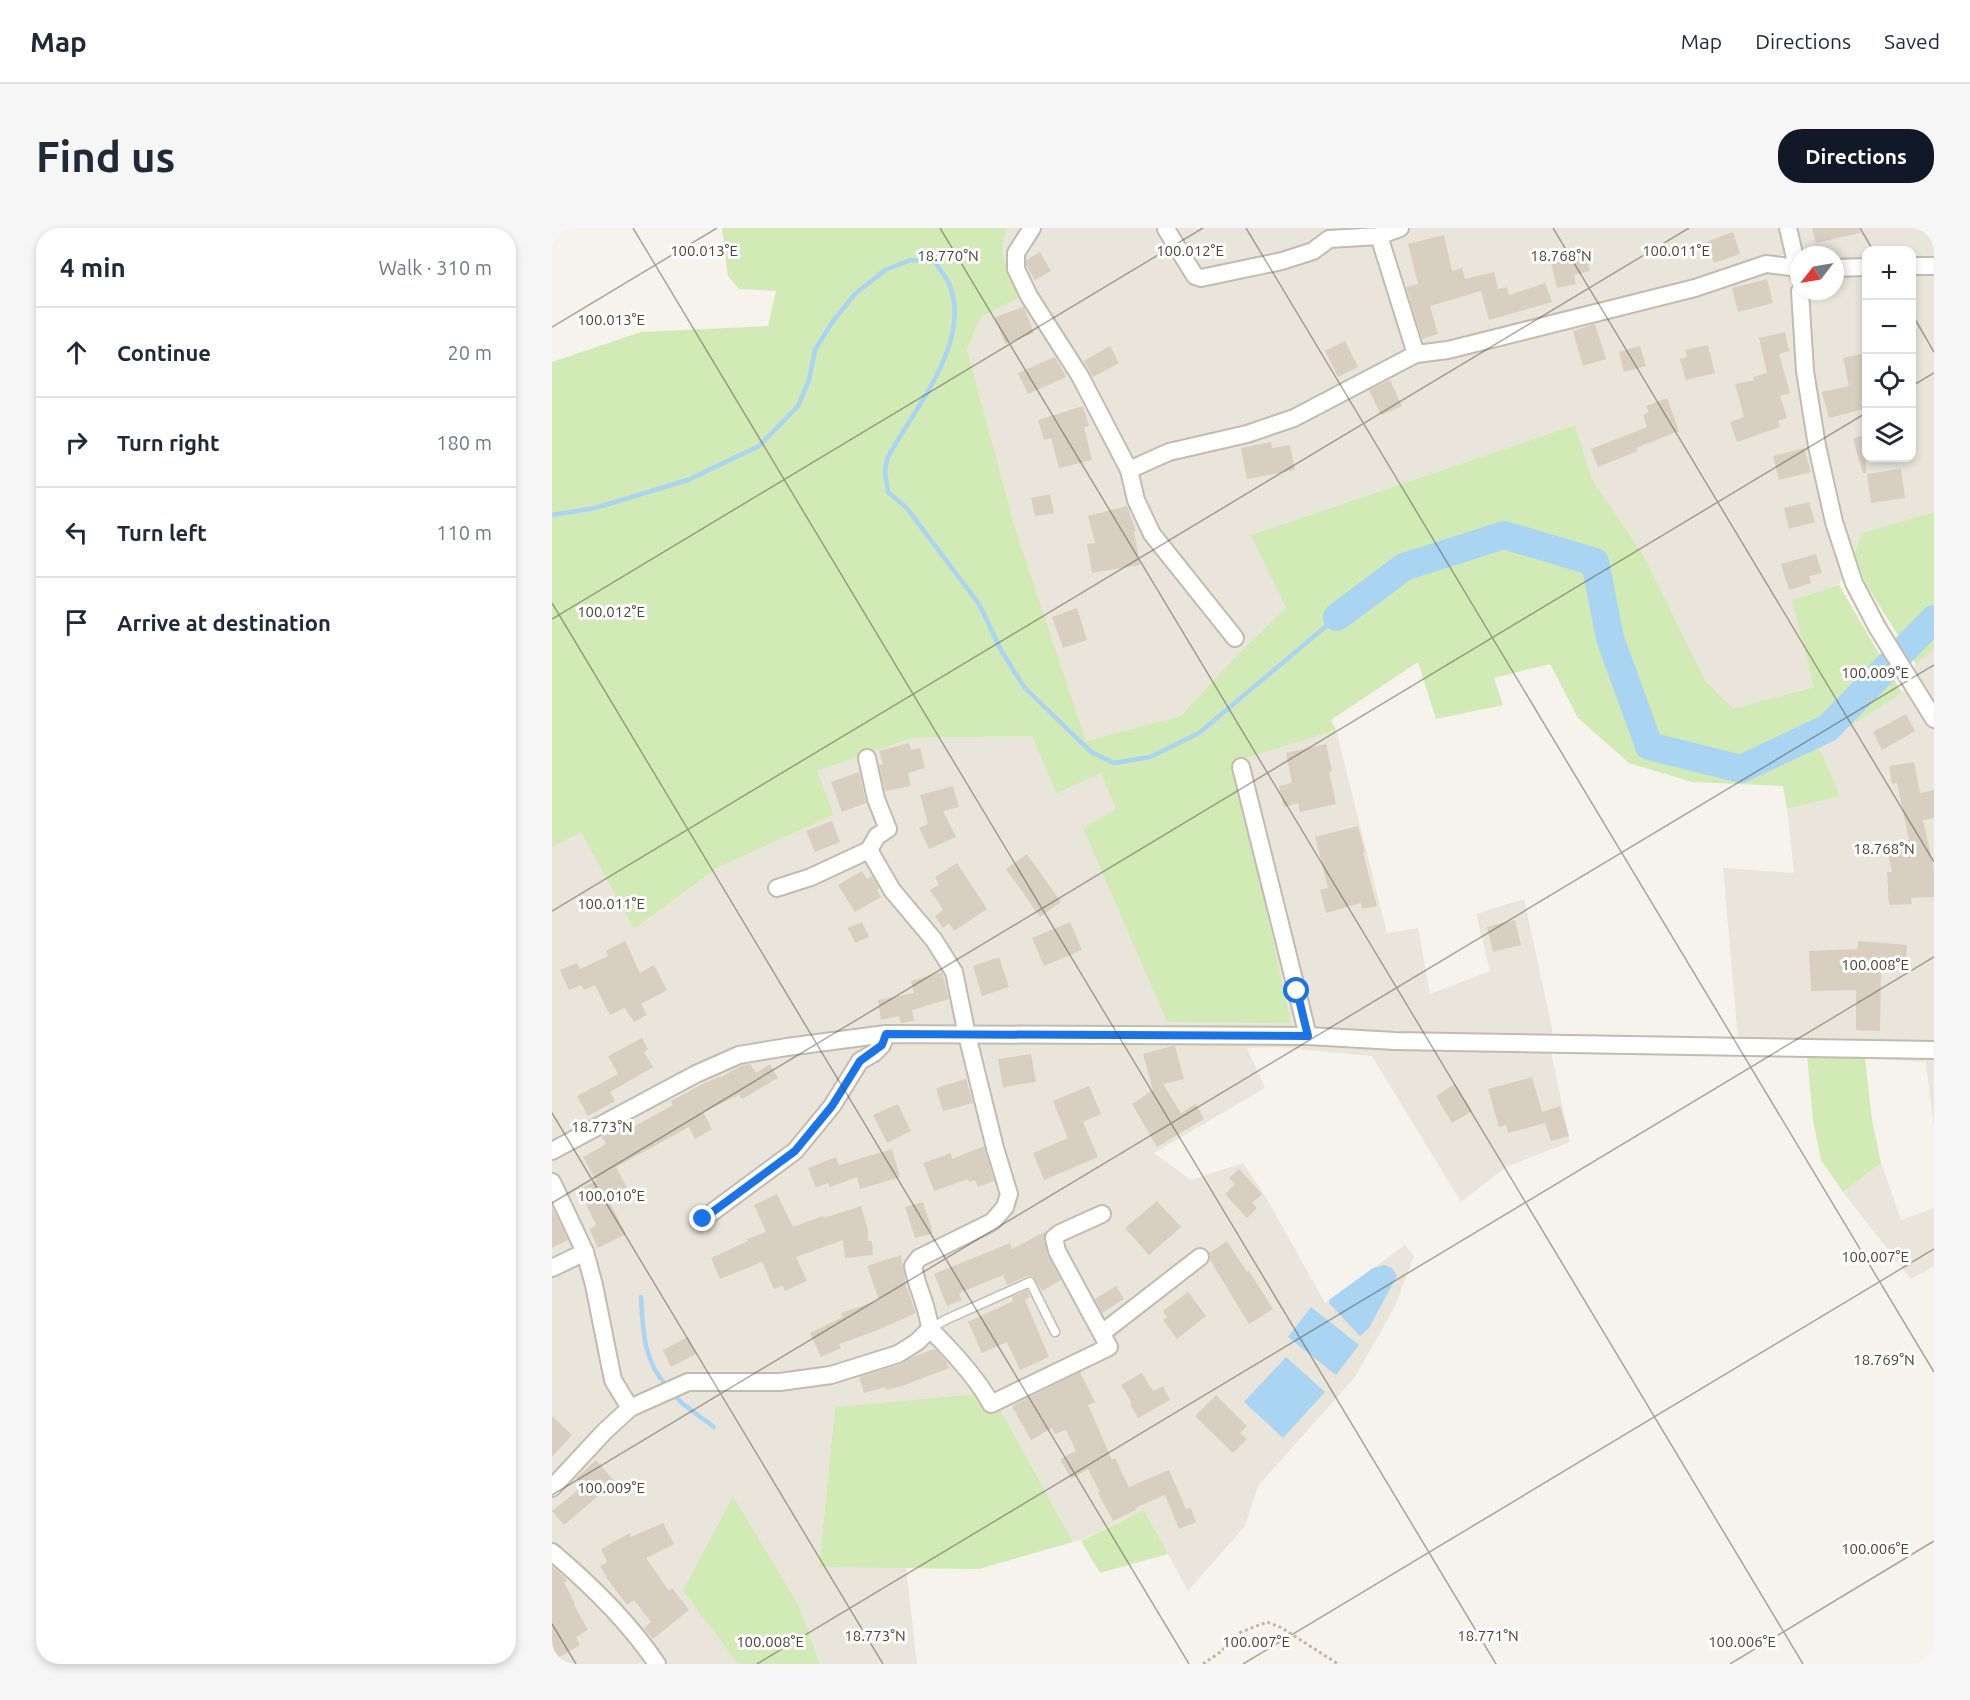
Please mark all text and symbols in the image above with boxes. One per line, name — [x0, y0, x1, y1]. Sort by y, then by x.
text: Map — [30, 26, 87, 57]
text: Map — [1681, 29, 1722, 53]
text: Directions — [1755, 29, 1851, 53]
text: Saved — [1884, 29, 1940, 53]
button: Directions — [1778, 129, 1934, 183]
text: Find us — [36, 133, 175, 180]
text: 100.013°E — [670, 242, 738, 259]
text: 100.012°E — [1156, 242, 1224, 259]
text: 100.011°E — [1642, 242, 1710, 259]
north arrow — [1790, 246, 1844, 300]
map controls — [1862, 246, 1916, 462]
button: + — [1862, 246, 1916, 300]
text: 18.770°N — [917, 247, 979, 264]
text: 18.768°N — [1530, 247, 1592, 264]
text: 4 min — [60, 253, 126, 282]
text: Walk · 310 m — [379, 256, 492, 279]
button: − — [1862, 300, 1916, 354]
text: 100.013°E — [577, 311, 645, 328]
icon: ahead — [60, 336, 93, 369]
text: Continue — [117, 340, 211, 365]
text: 20 m — [448, 341, 492, 364]
button: locate — [1862, 354, 1916, 408]
button: layers — [1862, 408, 1916, 462]
icon: right — [60, 426, 93, 459]
text: Turn right — [117, 430, 219, 455]
text: 180 m — [436, 431, 492, 454]
icon: left — [60, 516, 93, 549]
text: Turn left — [117, 520, 207, 545]
text: 110 m — [436, 521, 492, 544]
text: 100.012°E — [577, 603, 645, 620]
icon: arrive — [60, 606, 93, 639]
text: Arrive at destination — [117, 610, 331, 635]
text: 100.009°E — [1841, 664, 1909, 681]
text: 18.768°N — [1853, 840, 1915, 857]
text: 100.011°E — [577, 895, 645, 912]
text: 100.008°E — [1841, 956, 1909, 973]
route start — [1283, 977, 1309, 1003]
text: 18.773°N — [571, 1118, 633, 1135]
text: 100.010°E — [577, 1187, 645, 1204]
route end — [689, 1205, 715, 1231]
text: 100.007°E — [1841, 1248, 1909, 1265]
text: 18.769°N — [1853, 1351, 1915, 1368]
text: 100.009°E — [577, 1479, 645, 1496]
text: 100.006°E — [1841, 1540, 1909, 1557]
text: 18.773°N — [844, 1627, 906, 1644]
text: 18.771°N — [1457, 1627, 1519, 1644]
text: 100.008°E — [736, 1633, 804, 1650]
text: 100.007°E — [1222, 1633, 1290, 1650]
text: 100.006°E — [1708, 1633, 1776, 1650]

